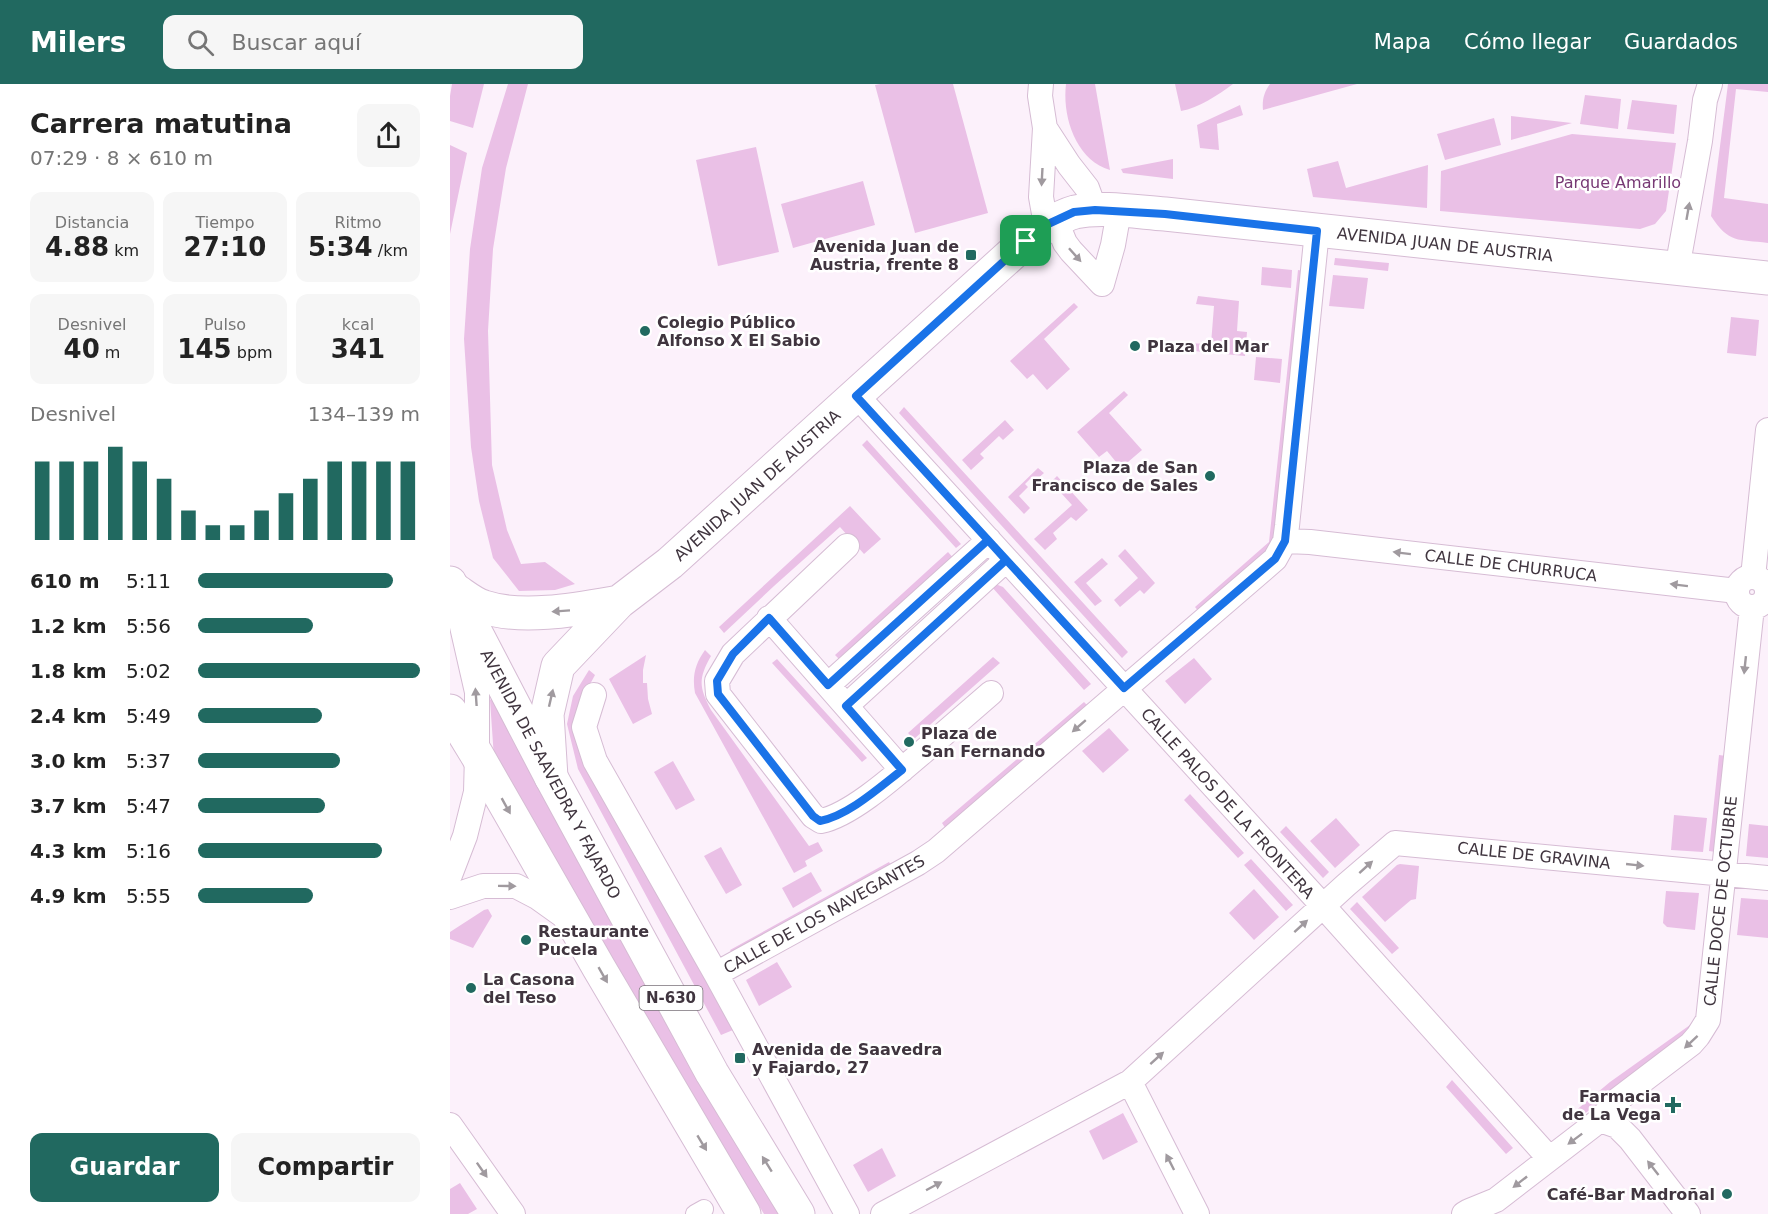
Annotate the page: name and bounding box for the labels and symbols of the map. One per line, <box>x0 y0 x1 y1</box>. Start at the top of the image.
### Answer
one-way arrow <box>1038 167 1047 186</box>
park label: Parque Amarillo <box>1555 173 1681 192</box>
one-way arrow <box>1683 202 1692 221</box>
pin <box>1000 215 1051 266</box>
street label: AVENIDA JUAN DE AUSTRIA <box>1336 224 1554 265</box>
place label: Avenida Juan de Austria, frente 8 <box>810 237 959 274</box>
one-way arrow <box>1068 247 1081 262</box>
marker: Avenida Juan de Austria, frente 8 <box>964 248 978 262</box>
place label: Colegio Público Alfonso X El Sabio <box>657 313 820 350</box>
marker: Colegio Público Alfonso X El Sabio <box>638 324 652 338</box>
place label: Plaza del Mar <box>1147 337 1269 356</box>
marker: Plaza del Mar <box>1128 339 1142 353</box>
street label: AVENIDA JUAN DE AUSTRIA <box>670 406 844 565</box>
place label: Plaza de San Francisco de Sales <box>1031 458 1198 495</box>
marker: Plaza de San Francisco de Sales <box>1203 469 1217 483</box>
street label: CALLE DE CHURRUCA <box>1424 545 1598 586</box>
one-way arrow <box>1393 548 1412 558</box>
one-way arrow <box>1670 580 1689 590</box>
one-way arrow <box>552 606 571 616</box>
street label: AVENIDA DE SAAVEDRA Y FAJARDO <box>476 646 625 902</box>
one-way arrow <box>1740 656 1750 675</box>
one-way arrow <box>472 687 481 706</box>
one-way arrow <box>547 688 556 707</box>
street label: CALLE PALOS DE LA FRONTERA <box>1137 704 1318 903</box>
one-way arrow <box>1072 719 1087 732</box>
place label: Plaza de San Fernando <box>921 724 1045 761</box>
marker: Plaza de San Fernando <box>902 735 916 749</box>
street label: CALLE DOCE DE OCTUBRE <box>1700 795 1741 1007</box>
one-way arrow <box>501 798 511 815</box>
street label: CALLE DE GRAVINA <box>1456 838 1612 873</box>
street label: CALLE DE LOS NAVEGANTES <box>720 851 928 978</box>
one-way arrow <box>1359 860 1374 874</box>
one-way arrow <box>1626 860 1645 870</box>
one-way arrow <box>497 882 516 891</box>
one-way arrow <box>1293 919 1308 933</box>
place label: Restaurante Pucela <box>538 922 649 959</box>
marker: Restaurante Pucela <box>519 933 533 947</box>
one-way arrow <box>598 967 608 984</box>
place label: La Casona del Teso <box>483 970 575 1007</box>
marker: La Casona del Teso <box>464 981 478 995</box>
road number: N-630 <box>640 986 702 1010</box>
one-way arrow <box>1684 1035 1699 1049</box>
place label: Avenida de Saavedra y Fajardo, 27 <box>752 1040 942 1077</box>
marker: Avenida de Saavedra y Fajardo, 27 <box>733 1051 747 1065</box>
one-way arrow <box>1149 1052 1164 1065</box>
place label: Farmacia de La Vega <box>1562 1087 1661 1124</box>
marker: Farmacia de La Vega <box>1666 1098 1680 1112</box>
one-way arrow <box>1567 1133 1582 1145</box>
one-way arrow <box>696 1135 707 1151</box>
one-way arrow <box>1165 1153 1175 1170</box>
one-way arrow <box>762 1156 773 1172</box>
one-way arrow <box>1647 1160 1659 1175</box>
one-way arrow <box>475 1162 487 1177</box>
one-way arrow <box>1512 1175 1528 1188</box>
one-way arrow <box>926 1181 943 1191</box>
place label: Café-Bar Madroñal <box>1547 1185 1715 1204</box>
marker: Café-Bar Madroñal <box>1720 1187 1734 1201</box>

